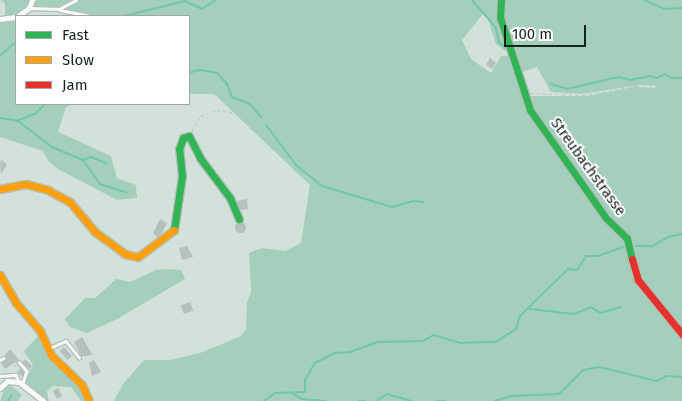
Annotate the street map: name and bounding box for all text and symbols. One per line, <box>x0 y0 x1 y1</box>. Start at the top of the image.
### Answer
legend <box>15 15 190 105</box>
scale bar <box>507 15 590 47</box>
text: 100 m <box>512 25 552 43</box>
text: Fast <box>62 26 89 44</box>
text: Slow <box>62 51 94 69</box>
text: Jam <box>62 76 88 94</box>
street label: Streubachstrasse <box>546 115 630 219</box>

